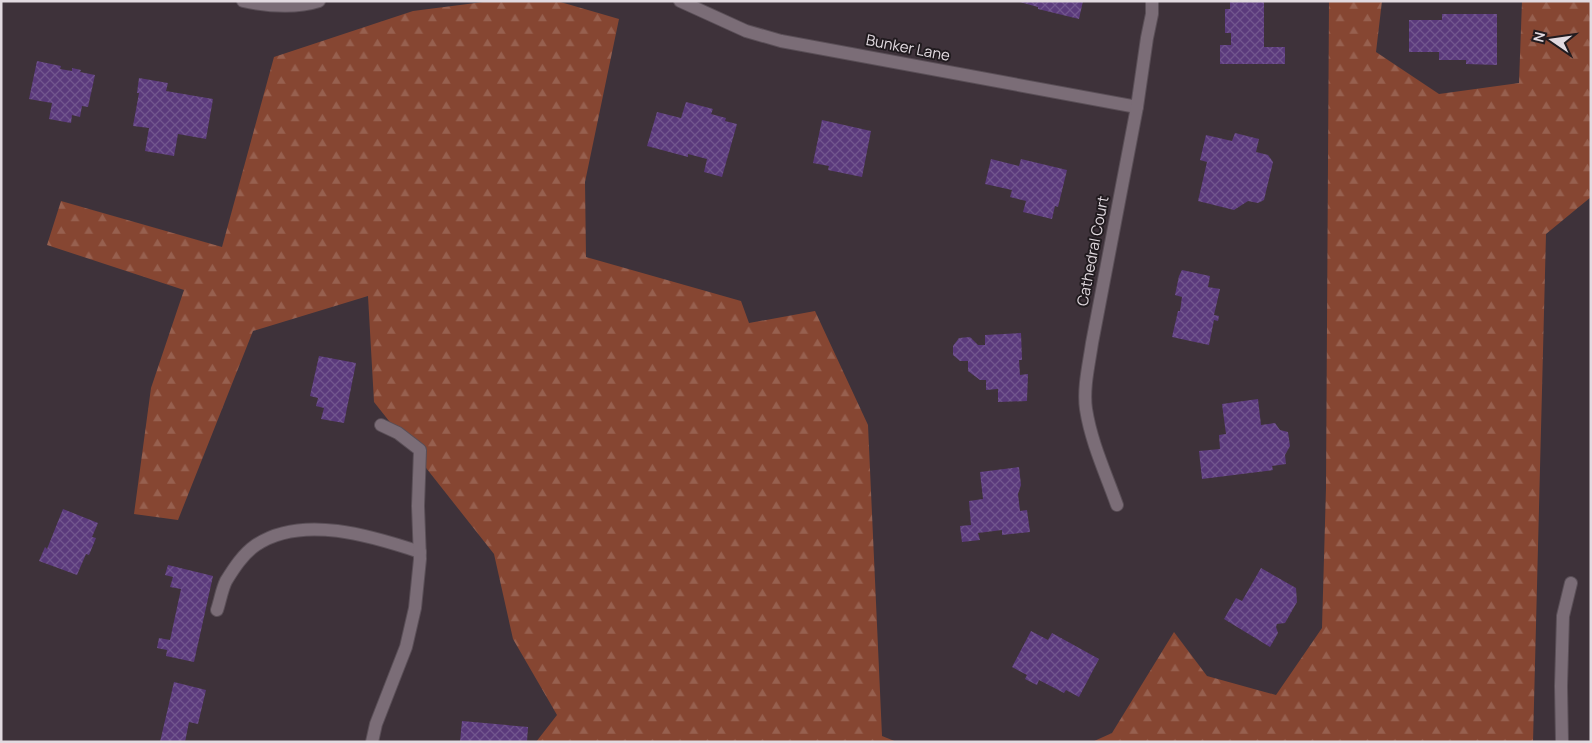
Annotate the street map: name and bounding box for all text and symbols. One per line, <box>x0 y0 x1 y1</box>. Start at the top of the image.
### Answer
north arrow <box>1527 15 1577 65</box>
street label: Bunker Lane <box>864 29 952 66</box>
text: N <box>1528 30 1549 44</box>
street label: Cathedral Court <box>1072 194 1113 308</box>

